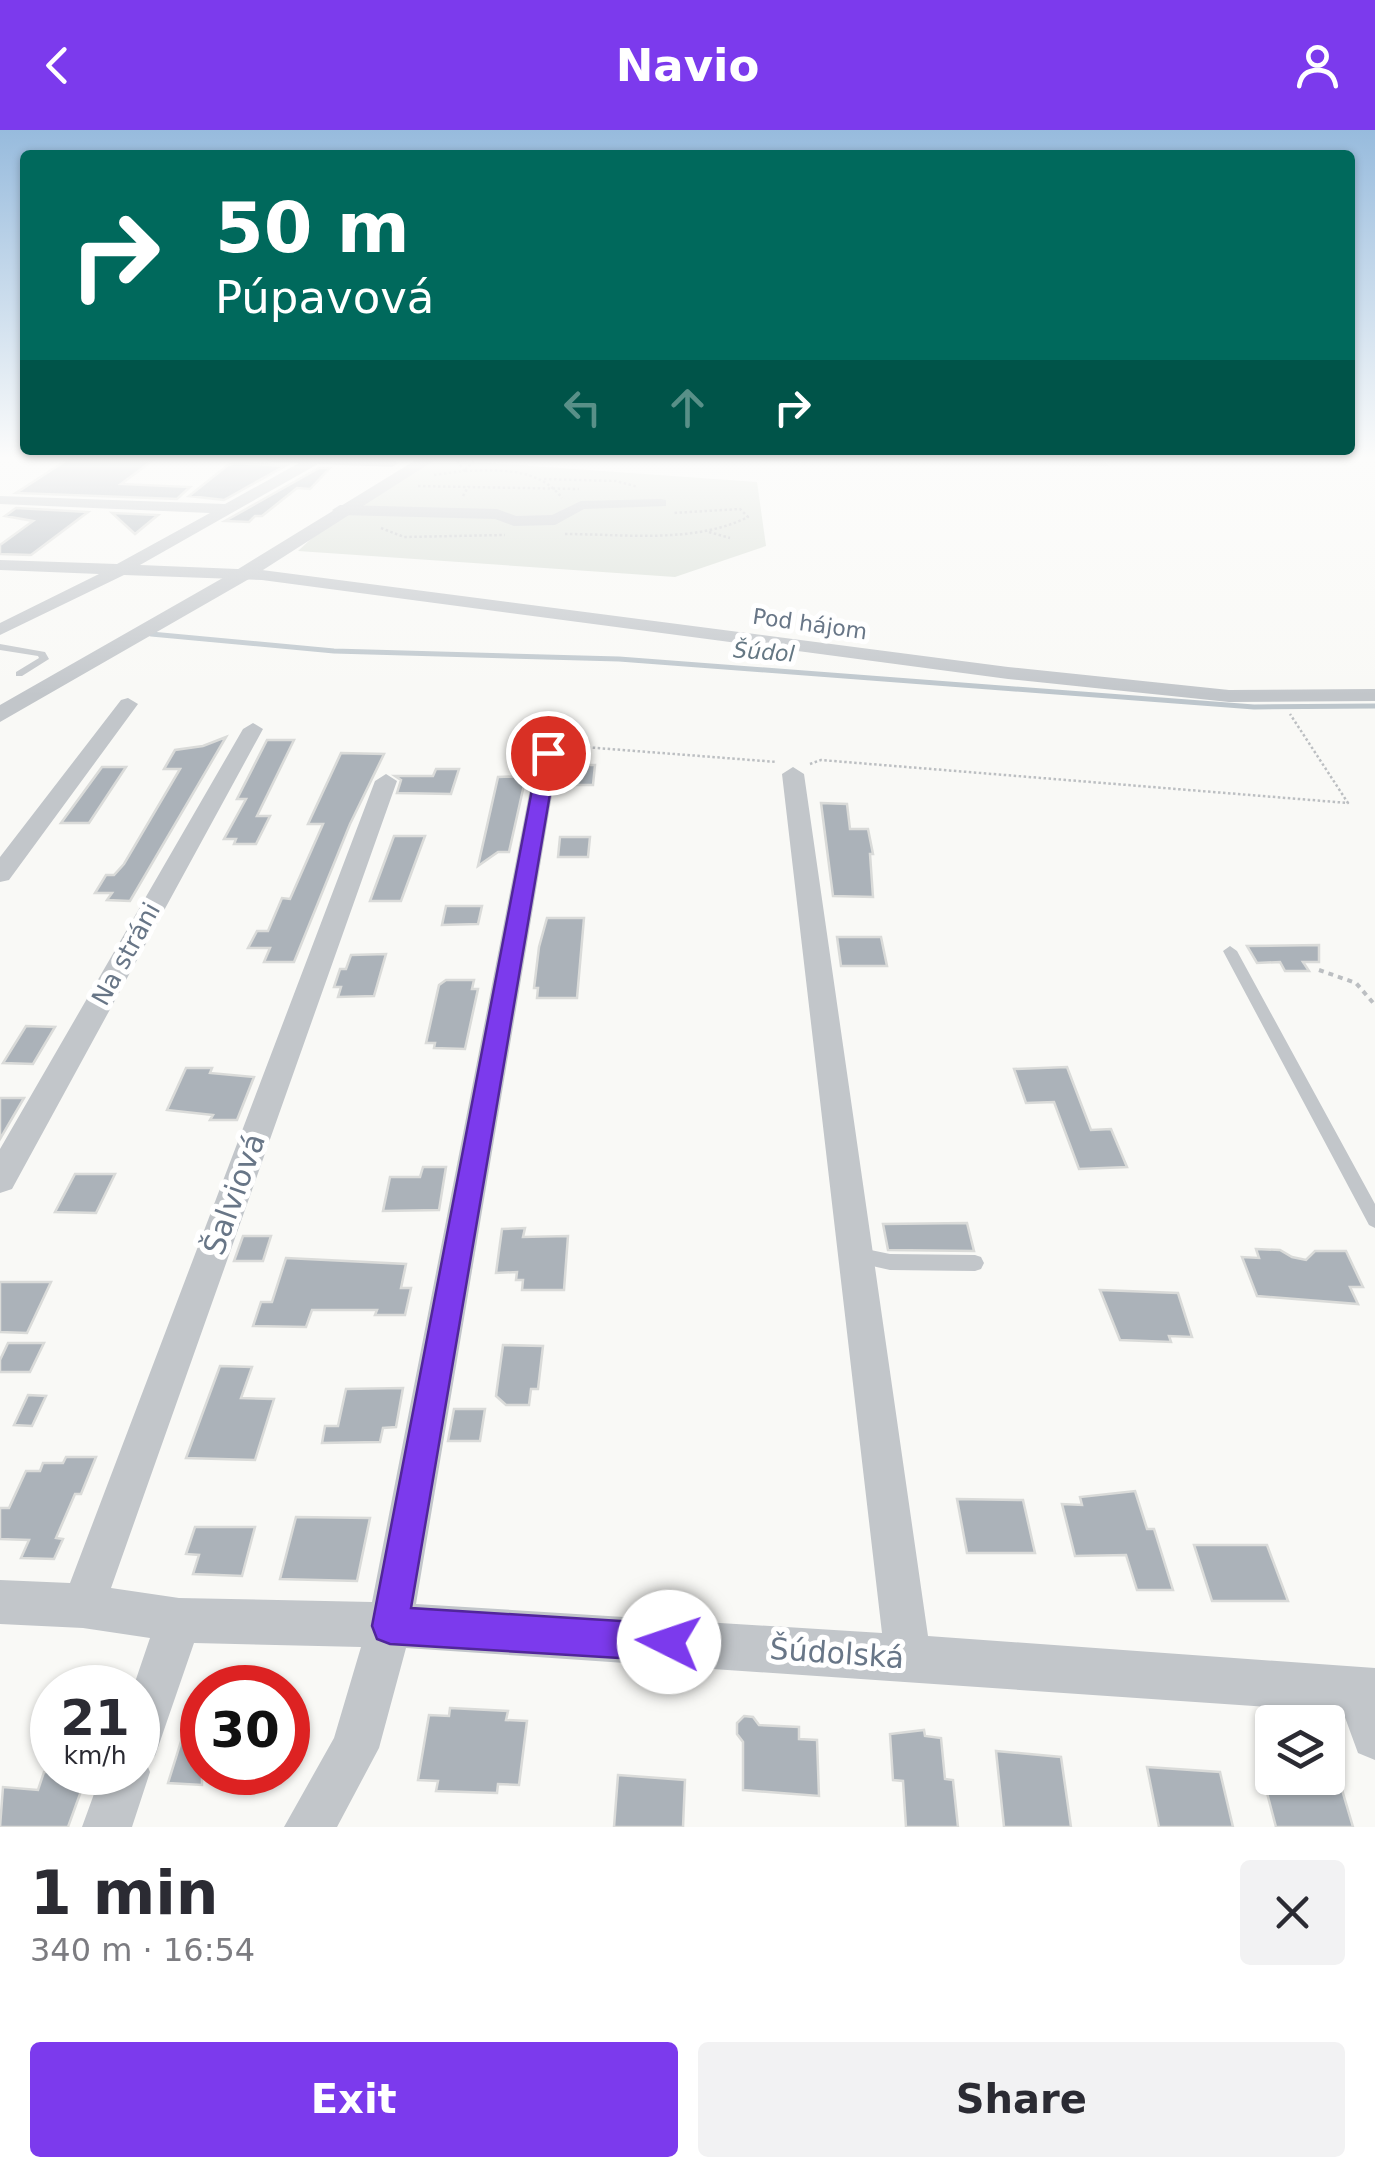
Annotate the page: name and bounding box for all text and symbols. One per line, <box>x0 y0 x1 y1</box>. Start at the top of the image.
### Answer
icon: back <box>30 38 85 93</box>
icon: person <box>1290 38 1345 93</box>
text: Navio <box>616 39 759 92</box>
text: 50 m <box>215 187 410 269</box>
icon: right <box>50 190 180 320</box>
text: Púpavová <box>215 271 434 324</box>
icon: left <box>555 380 610 435</box>
icon: ahead <box>660 380 715 435</box>
icon: right <box>765 380 820 435</box>
street label: Pod hájom <box>751 604 869 644</box>
water label: Šúdol <box>732 637 796 667</box>
pin <box>506 711 591 796</box>
icon: arrive <box>521 726 576 781</box>
street label: Na stráni <box>86 897 166 1011</box>
street label: Šalviová <box>195 1128 272 1259</box>
position arrow <box>617 1590 721 1694</box>
street label: Šúdolská <box>769 1630 905 1675</box>
speed limit sign: 30 <box>180 1665 310 1795</box>
text: 21 <box>60 1689 130 1747</box>
map controls <box>1255 1705 1345 1795</box>
button: layers <box>1255 1705 1345 1795</box>
text: km/h <box>63 1741 127 1770</box>
text: 1 min <box>30 1858 218 1928</box>
button: close <box>1240 1860 1345 1965</box>
text: 340 m · 16:54 <box>30 1931 255 1969</box>
button: Exit <box>30 2042 678 2157</box>
button: Share <box>698 2042 1345 2157</box>

